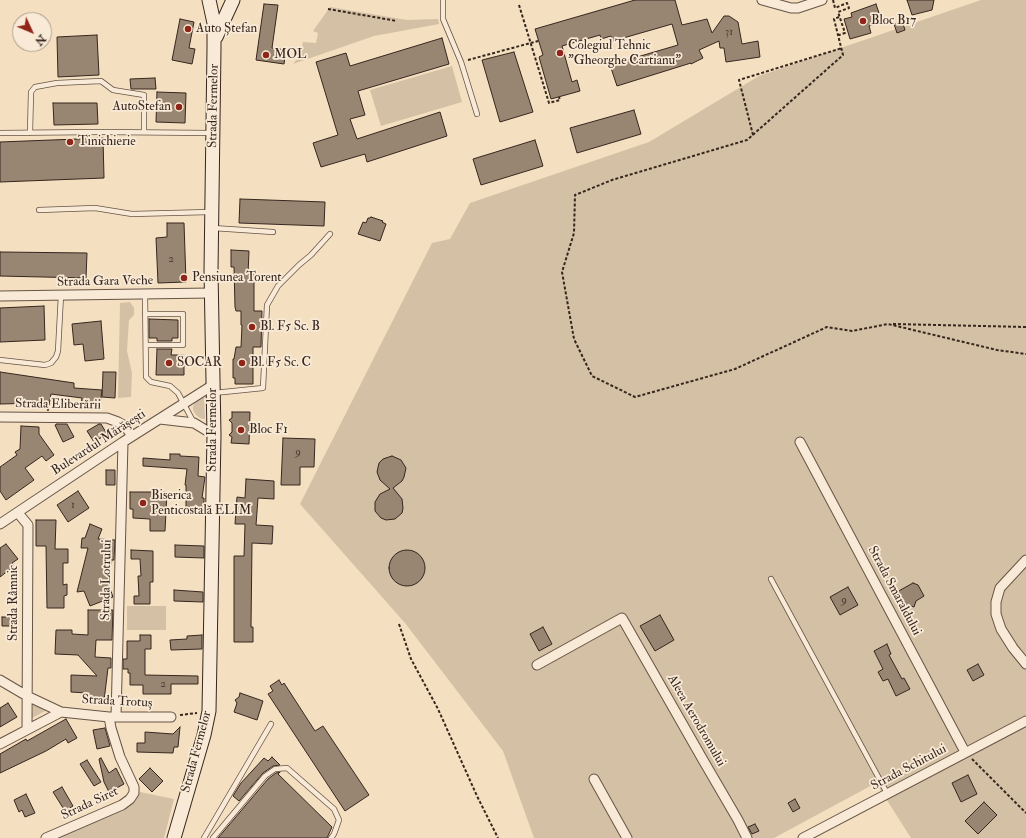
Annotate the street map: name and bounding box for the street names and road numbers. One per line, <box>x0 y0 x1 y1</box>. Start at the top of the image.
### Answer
street label: Strada Fermelor <box>205 64 223 148</box>
street label: Strada Gara Veche <box>57 273 153 291</box>
street label: Strada Fermelor <box>205 388 221 472</box>
street label: Strada Eliberării <box>15 396 101 414</box>
street label: Bulevardul Mărășești <box>49 407 149 479</box>
street label: Strada Lotrului <box>98 539 116 621</box>
street label: Strada Smaraldului <box>864 544 924 638</box>
street label: Strada Râmnic <box>6 565 22 641</box>
street label: Aleea Aerodromului <box>664 673 728 769</box>
street label: Strada Trotuș <box>81 692 153 712</box>
street label: Strada Fermelor <box>179 709 215 795</box>
street label: Strada Schitului <box>869 742 949 794</box>
street label: Strada Siret <box>59 784 121 824</box>

